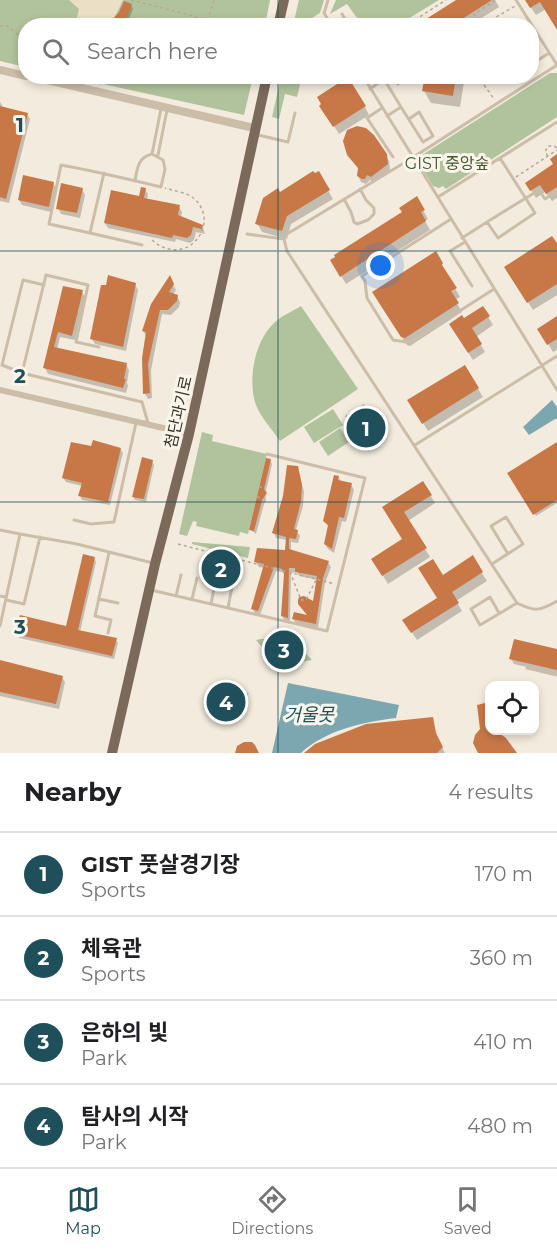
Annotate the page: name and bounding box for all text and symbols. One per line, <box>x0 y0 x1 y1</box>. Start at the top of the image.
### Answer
search box <box>18 18 539 84</box>
icon: search <box>39 35 72 68</box>
text: Search here <box>87 38 218 65</box>
text: 1 <box>16 113 24 137</box>
park label: GIST 중앙숲 <box>405 154 489 173</box>
your location <box>366 251 395 280</box>
text: 2 <box>14 364 26 388</box>
street label: 첨단과기로 <box>161 374 196 450</box>
pin: 1 <box>346 406 386 450</box>
pin: 2 <box>202 546 240 592</box>
text: 3 <box>13 615 26 639</box>
pin: 3 <box>264 628 304 672</box>
pin: 4 <box>206 680 246 724</box>
map controls <box>485 681 539 735</box>
button: locate <box>485 681 539 735</box>
water label: 거울못 <box>284 704 335 726</box>
text: Nearby <box>24 776 121 808</box>
text: 4 results <box>448 780 533 804</box>
text: GIST 풋살경기장 <box>81 851 240 878</box>
text: 1 <box>40 862 47 886</box>
text: 170 m <box>475 862 533 886</box>
text: Sports <box>81 878 146 902</box>
text: 체육관 <box>81 935 142 962</box>
text: 2 <box>38 946 49 970</box>
text: 360 m <box>470 946 533 970</box>
text: Sports <box>81 962 146 986</box>
text: 은하의 빛 <box>81 1019 168 1046</box>
text: 3 <box>38 1030 49 1054</box>
text: 410 m <box>473 1030 533 1054</box>
text: Park <box>81 1046 127 1070</box>
text: 탐사의 시작 <box>81 1103 188 1130</box>
text: 4 <box>37 1114 50 1138</box>
text: 480 m <box>467 1114 533 1138</box>
text: Park <box>81 1130 127 1154</box>
tab: Map <box>65 1183 101 1238</box>
tab: Directions <box>231 1183 313 1238</box>
tab: Saved <box>444 1183 492 1238</box>

